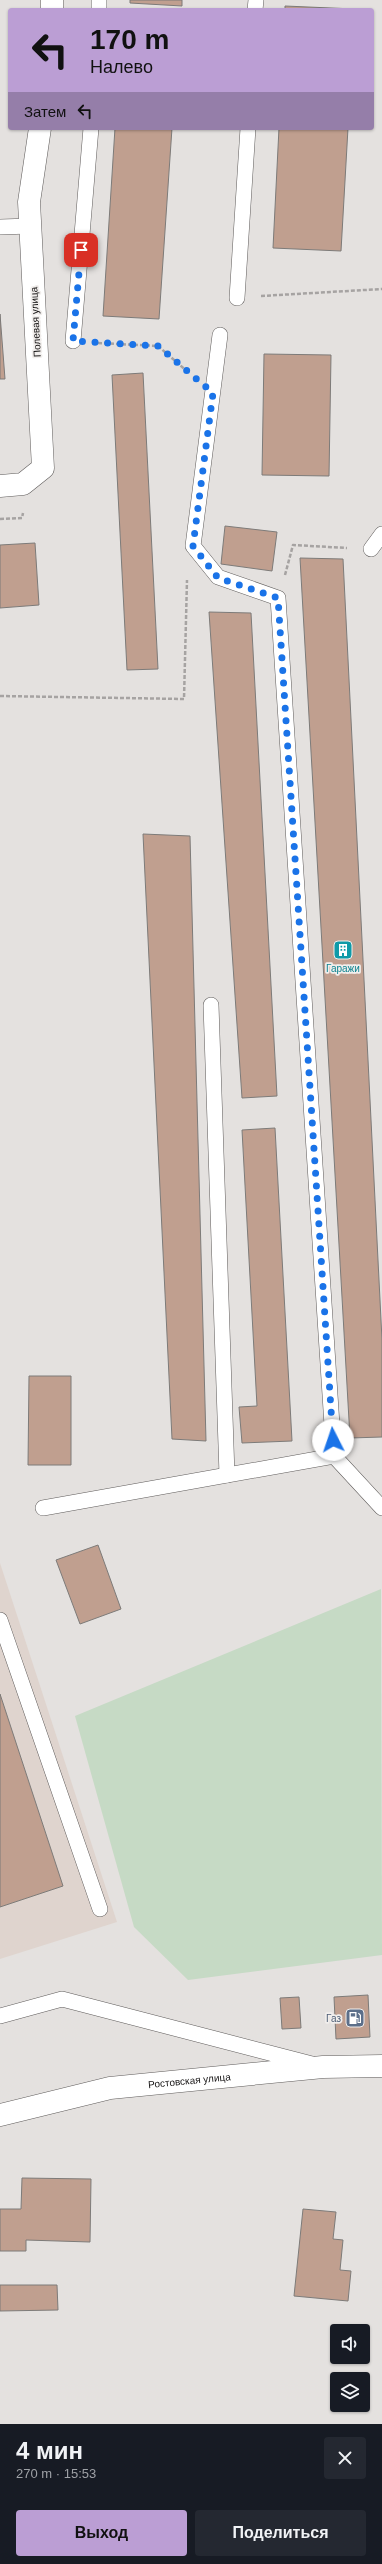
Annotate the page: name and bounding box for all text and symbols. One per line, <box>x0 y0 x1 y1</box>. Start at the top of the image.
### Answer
icon: left <box>24 24 76 76</box>
text: 170 m <box>90 24 169 55</box>
text: Налево <box>90 57 153 77</box>
icon: left <box>74 100 96 122</box>
text: Затем <box>24 103 66 120</box>
pin <box>64 233 98 267</box>
icon: arrive <box>70 239 92 261</box>
street label: Полевая улица <box>28 286 43 357</box>
building icon: Гаражи <box>332 939 354 961</box>
place label: Гаражи <box>326 963 360 974</box>
position arrow <box>312 1419 354 1461</box>
fuel station icon: Газ <box>344 2007 366 2029</box>
place label: Газ <box>326 2013 341 2024</box>
street label: Ростовская улица <box>148 2071 232 2090</box>
map controls <box>330 2324 370 2412</box>
button: sound <box>330 2324 370 2364</box>
button: layers <box>330 2372 370 2412</box>
text: 4 мин <box>16 2437 83 2464</box>
button: close <box>324 2437 366 2479</box>
text: 270 m · 15:53 <box>16 2466 96 2481</box>
button: Выход <box>16 2510 187 2556</box>
button: Поделиться <box>195 2510 366 2556</box>

